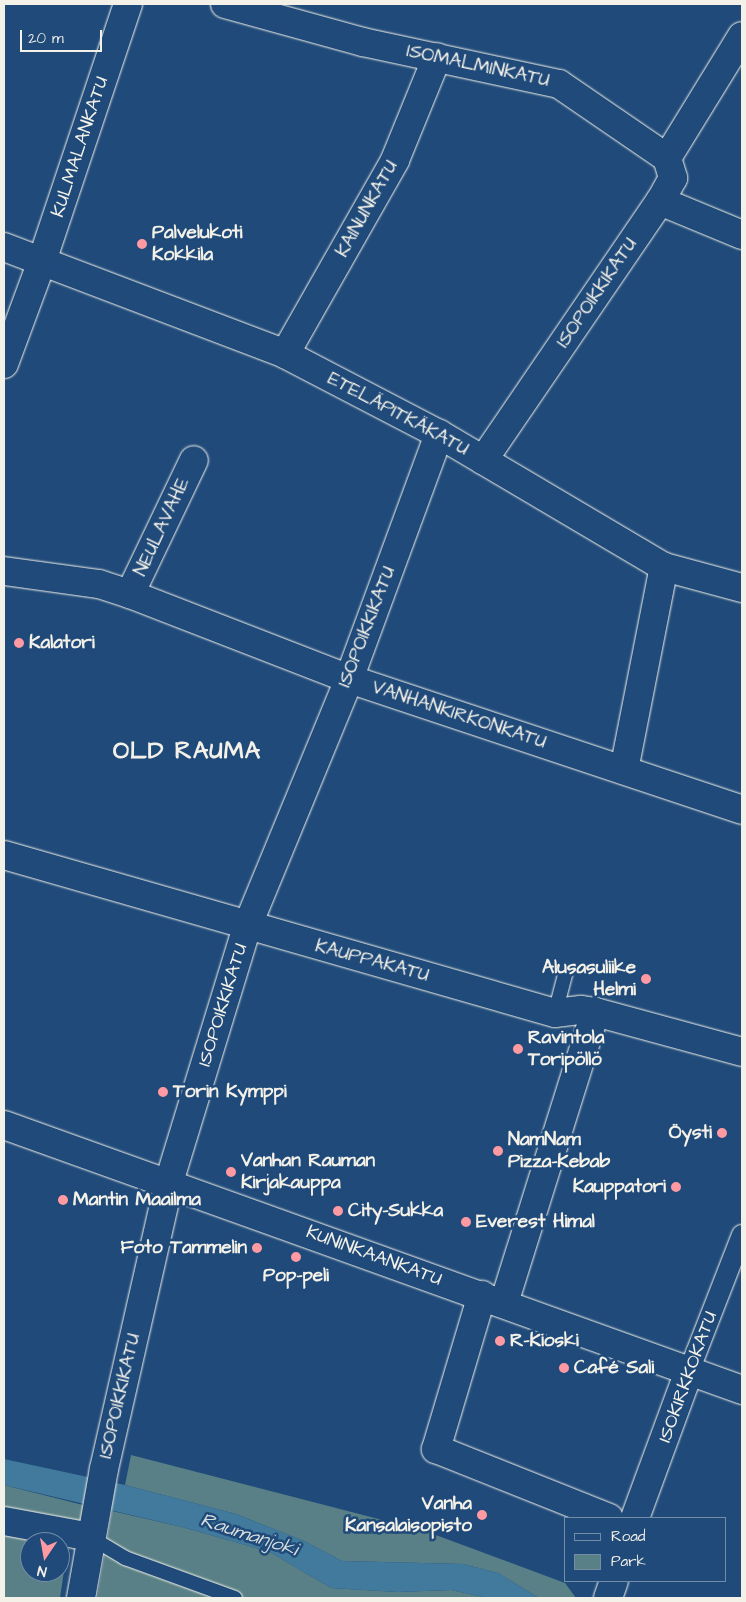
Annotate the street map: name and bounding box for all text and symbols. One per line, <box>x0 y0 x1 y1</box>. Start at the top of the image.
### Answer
scale bar <box>22 20 105 52</box>
text: 20 m <box>28 28 64 49</box>
street label: ISOMALMINKATU <box>404 40 552 92</box>
street label: KULMALANKATU <box>47 74 113 220</box>
street label: KAINUNKATU <box>331 157 403 261</box>
place label: Palvelukoti Kokkila <box>152 222 242 266</box>
street label: ISOPOIKKIKATU <box>552 234 642 352</box>
marker: Palvelukoti Kokkila <box>136 238 148 250</box>
street label: ETELÄPITKÄKATU <box>324 367 472 461</box>
street label: NEULAVAHE <box>129 474 195 580</box>
street label: ISOPOIKKIKATU <box>333 563 401 691</box>
place label: Kalatori <box>29 632 95 654</box>
marker: Kalatori <box>13 637 25 649</box>
street label: VANHANKIRKONKATU <box>369 676 549 754</box>
district label: OLD RAUMA <box>112 738 262 766</box>
street label: KAUPPAKATU <box>313 935 431 987</box>
street label: ISOPOIKKIKATU <box>193 941 253 1069</box>
place label: Alusasuliike Helmi <box>542 957 636 1001</box>
marker: Alusasuliike Helmi <box>640 973 652 985</box>
place label: Ravintola Toripöllö <box>528 1027 604 1071</box>
marker: Ravintola Toripöllö <box>512 1043 524 1055</box>
place label: Torin Kymppi <box>173 1081 287 1103</box>
marker: Torin Kymppi <box>157 1086 169 1098</box>
place label: Öysti <box>669 1122 712 1144</box>
marker: Öysti <box>716 1127 728 1139</box>
place label: NamNam Pizza-Kebab <box>508 1129 610 1173</box>
marker: NamNam Pizza-Kebab <box>492 1145 504 1157</box>
place label: Vanhan Rauman Kirjakauppa <box>241 1150 375 1194</box>
marker: Vanhan Rauman Kirjakauppa <box>225 1166 237 1178</box>
place label: Kauppatori <box>573 1176 666 1198</box>
marker: Kauppatori <box>670 1181 682 1193</box>
place label: Mantin Maailma <box>73 1189 201 1211</box>
marker: Mantin Maailma <box>57 1194 69 1206</box>
place label: City-Sukka <box>348 1200 443 1222</box>
marker: City-Sukka <box>332 1205 344 1217</box>
place label: Everest Himal <box>476 1211 595 1233</box>
marker: Everest Himal <box>460 1216 472 1228</box>
street label: KUNINKAANKATU <box>303 1221 445 1291</box>
place label: Foto Tammelin <box>120 1237 247 1259</box>
marker: Foto Tammelin <box>251 1242 263 1254</box>
marker: Pop-peli <box>290 1251 302 1263</box>
place label: Pop-peli <box>263 1265 329 1287</box>
street label: ISOKIRKKOKATU <box>654 1308 722 1446</box>
place label: R-Kioski <box>510 1330 579 1352</box>
street label: ISOPOIKKIKATU <box>95 1331 145 1461</box>
marker: R-Kioski <box>494 1335 506 1347</box>
place label: Café Sali <box>574 1357 654 1379</box>
marker: Café Sali <box>558 1362 570 1374</box>
place label: Vanha Kansalaisopisto <box>345 1493 472 1537</box>
water label: Raumanjoki <box>198 1508 300 1562</box>
marker: Vanha Kansalaisopisto <box>476 1509 488 1521</box>
legend <box>564 1517 726 1582</box>
text: Road <box>611 1526 645 1547</box>
north arrow <box>20 1532 70 1582</box>
text: Park <box>611 1551 646 1572</box>
text: N <box>36 1560 48 1581</box>

